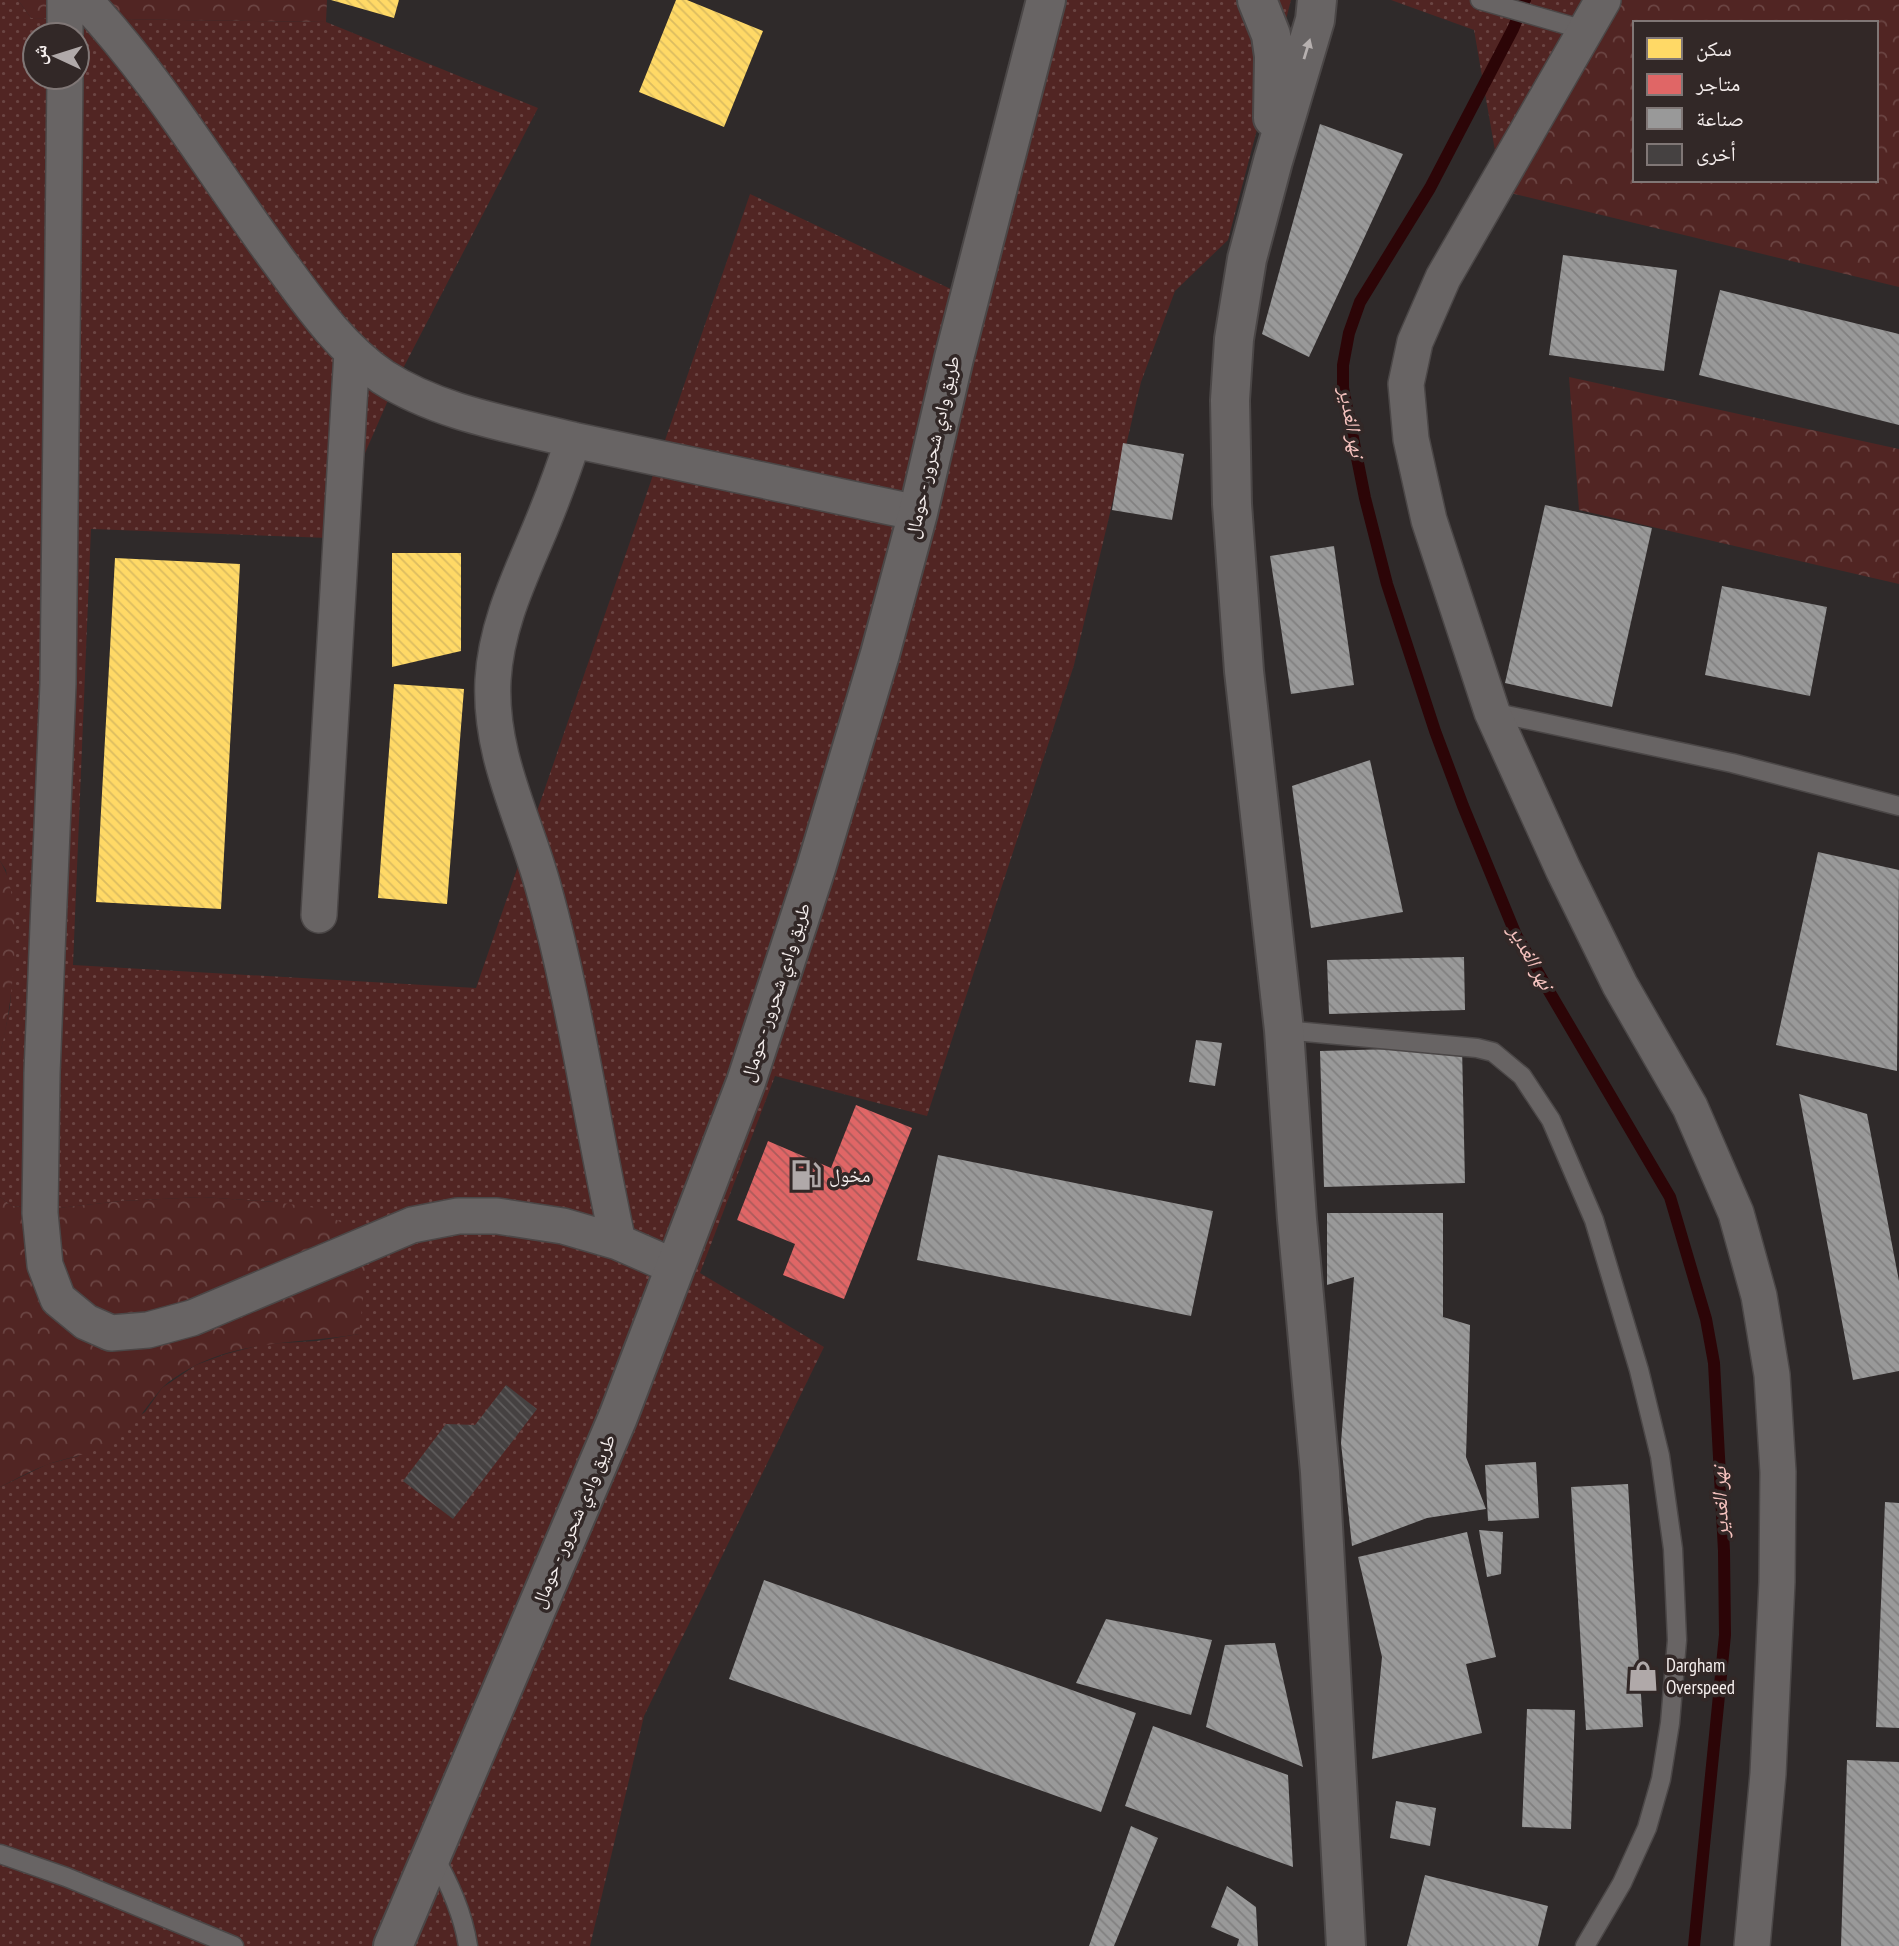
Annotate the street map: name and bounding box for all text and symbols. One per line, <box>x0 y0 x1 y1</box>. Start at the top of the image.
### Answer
north arrow <box>21 21 91 91</box>
legend <box>1633 21 1878 182</box>
text: سكن <box>1696 35 1732 62</box>
one-way arrow <box>1302 38 1312 59</box>
text: ش <box>26 44 52 66</box>
text: متاجر <box>1695 70 1740 97</box>
text: صناعة <box>1696 105 1744 132</box>
text: أخرى <box>1696 140 1736 167</box>
street label: طريق وادي شحرور - حومال <box>899 353 968 542</box>
water label: نهر الغدير <box>1333 383 1373 463</box>
street label: طريق وادي شحرور - حومال <box>735 899 819 1086</box>
water label: نهر الغدير <box>1502 918 1562 997</box>
fuel station icon: مخول <box>789 1158 823 1192</box>
place label: مخول <box>829 1163 871 1187</box>
street label: طريق وادي شحرور - حومال <box>525 1430 624 1613</box>
water label: نهر الغدير <box>1705 1463 1734 1540</box>
place label: Dargham Overspeed <box>1666 1653 1735 1699</box>
shop icon: Dargham Overspeed <box>1626 1659 1660 1693</box>

